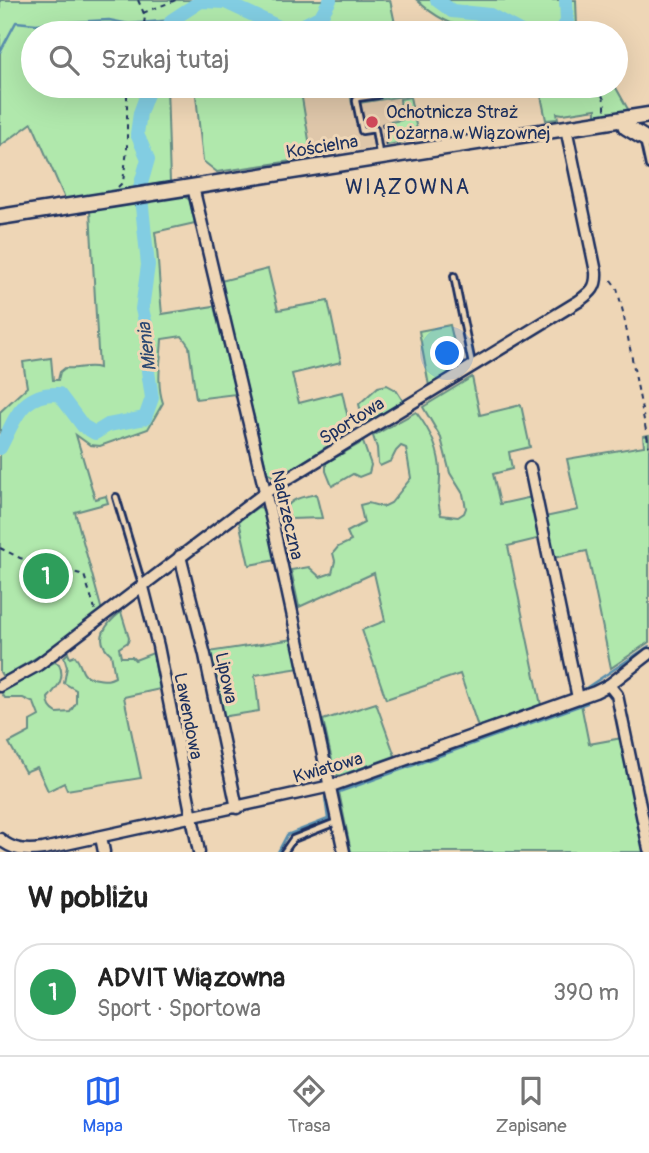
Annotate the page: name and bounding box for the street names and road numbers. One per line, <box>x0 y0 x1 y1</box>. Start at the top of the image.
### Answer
street label: Kościelna <box>284 130 360 164</box>
street label: Sportowa <box>315 392 389 450</box>
street label: Nadrzeczna <box>266 468 308 562</box>
street label: Lipowa <box>209 650 243 706</box>
street label: Lawendowa <box>168 671 208 761</box>
street label: Kwiatowa <box>291 747 365 789</box>

